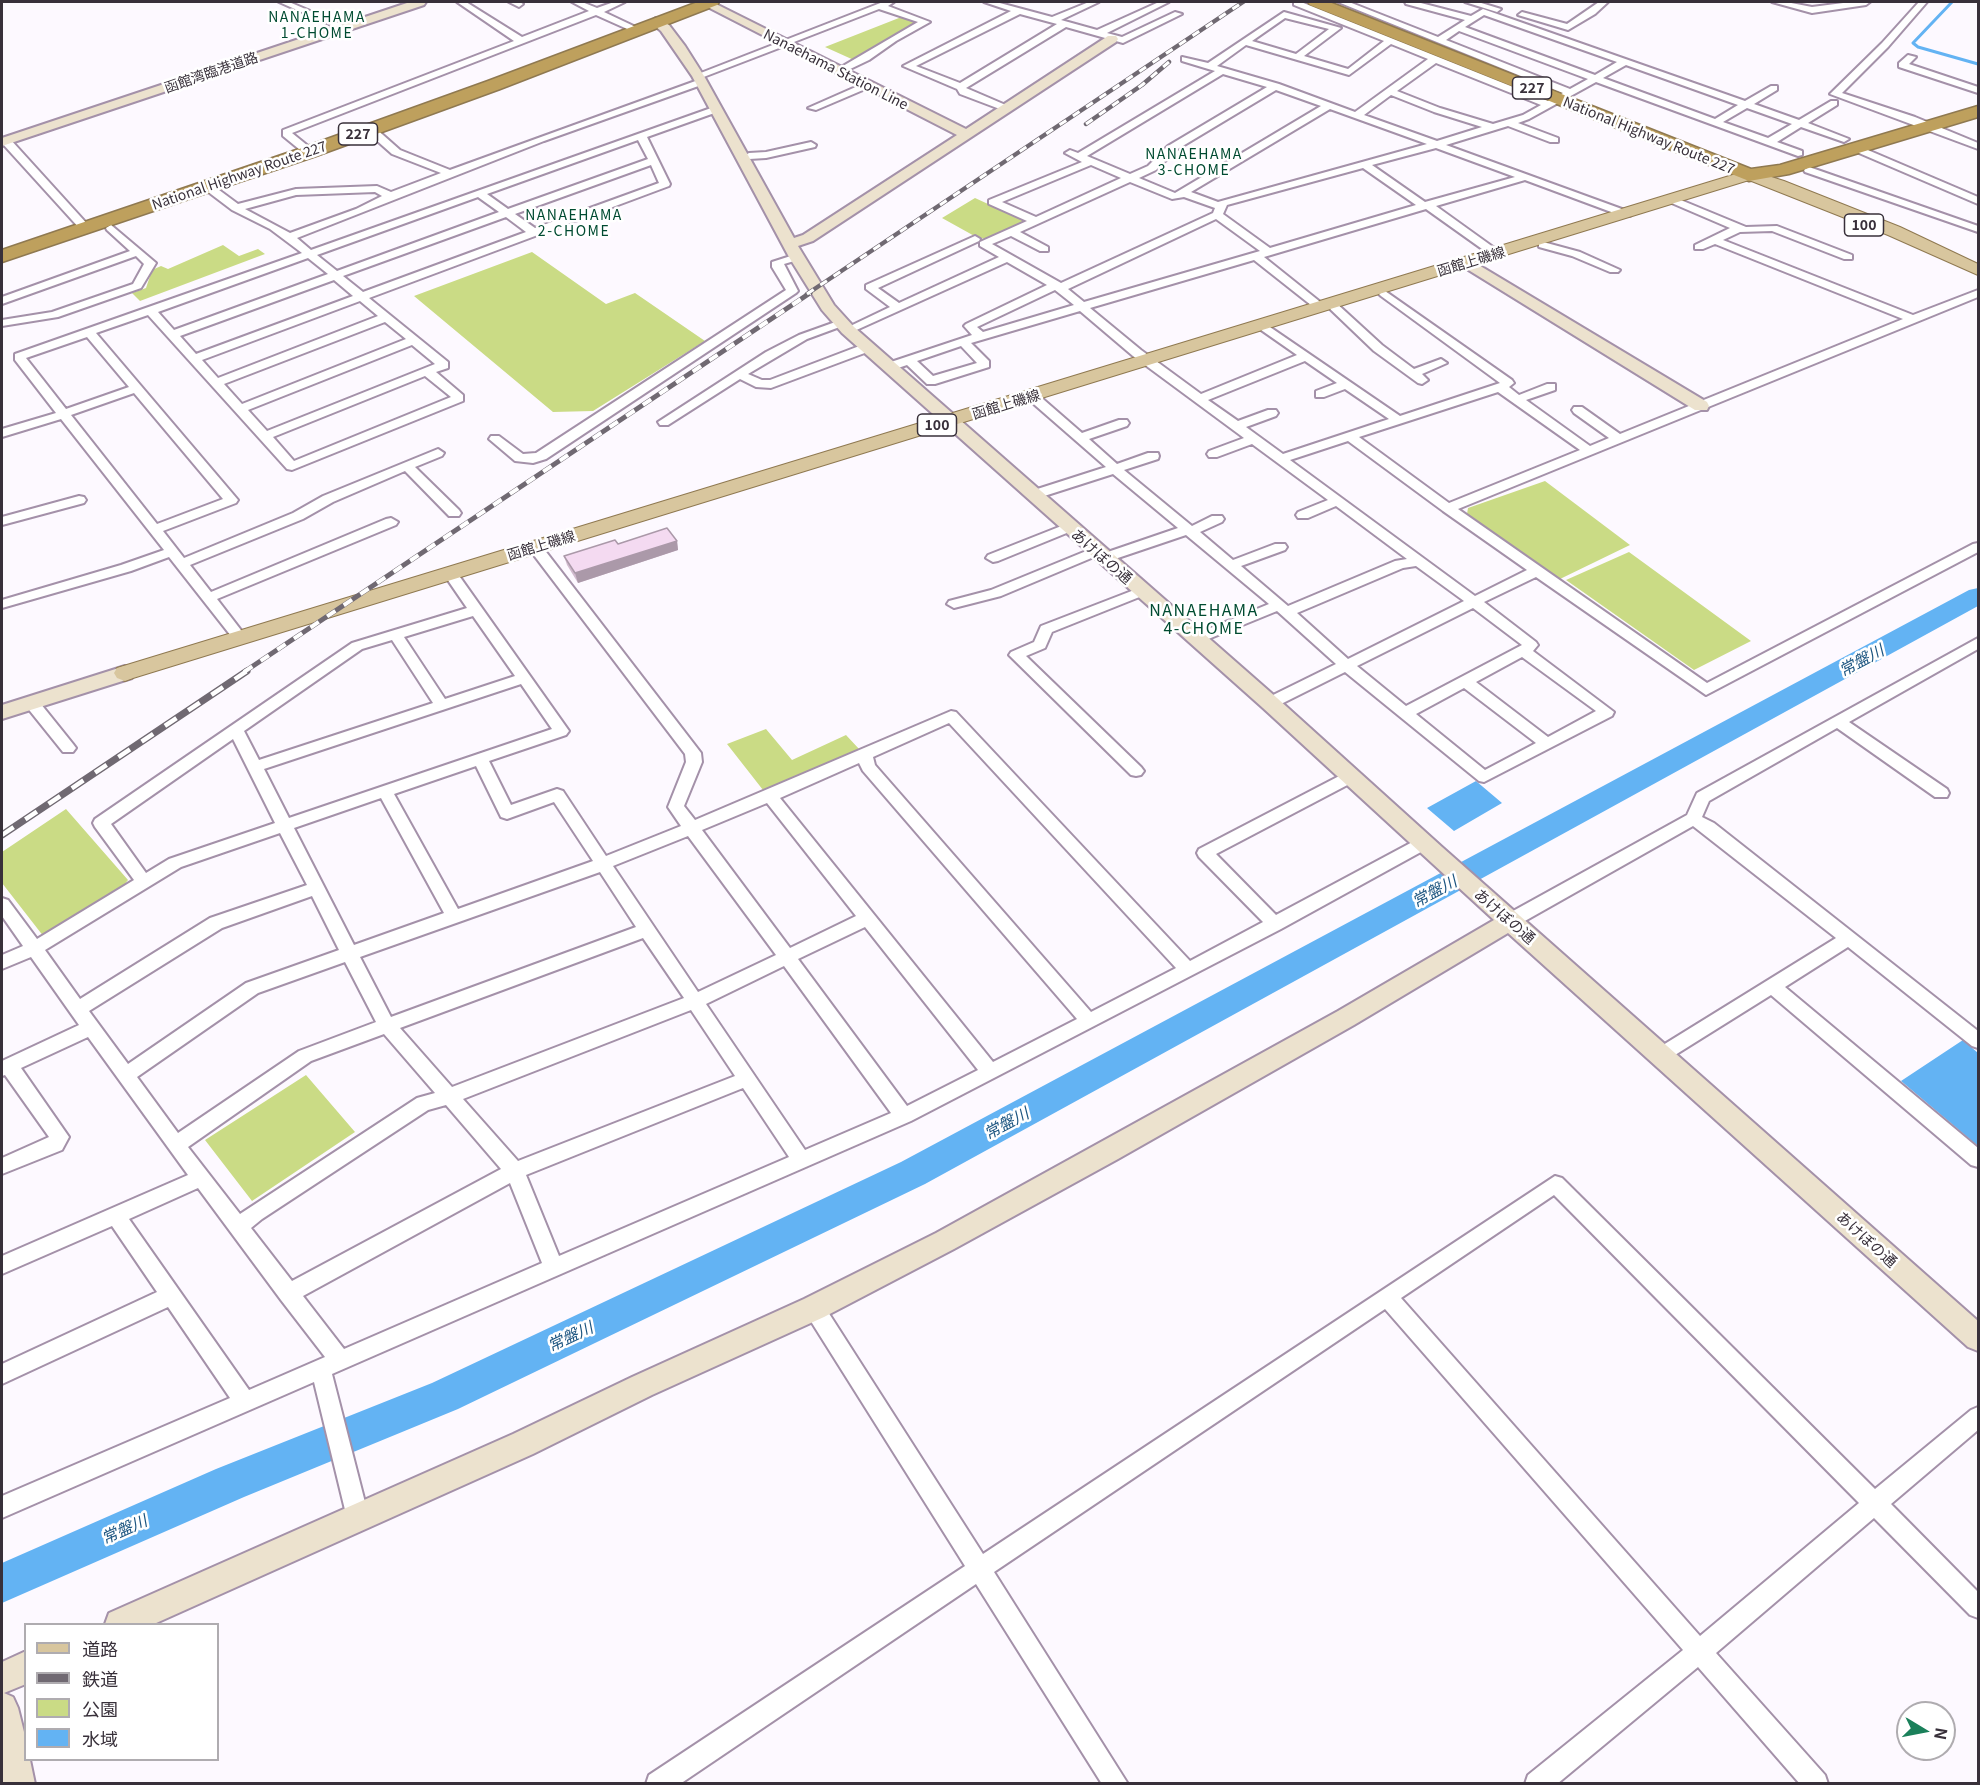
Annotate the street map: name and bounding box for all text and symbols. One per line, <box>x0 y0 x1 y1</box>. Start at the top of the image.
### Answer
district label: NANAEHAMA 1-CHOME <box>268 9 366 42</box>
street label: Nanaehama Station Line <box>761 25 911 113</box>
street label: 函館湾臨港道路 <box>162 48 260 96</box>
road number: 227 <box>1512 77 1552 99</box>
street label: National Highway Route 227 <box>1561 93 1737 177</box>
road number: 227 <box>338 123 378 145</box>
street label: National Highway Route 227 <box>149 137 329 213</box>
district label: NANAEHAMA 3-CHOME <box>1145 146 1243 178</box>
district label: NANAEHAMA 2-CHOME <box>525 207 623 240</box>
road number: 100 <box>1844 214 1884 236</box>
street label: 函館上磯線 <box>1435 243 1507 279</box>
street label: 函館上磯線 <box>970 386 1042 422</box>
road number: 100 <box>918 414 956 436</box>
street label: あけぼの通 <box>1068 525 1136 587</box>
street label: 函館上磯線 <box>505 527 577 563</box>
district label: NANAEHAMA 4-CHOME <box>1149 600 1259 638</box>
water label: 常盤川 <box>1835 640 1887 680</box>
water label: 常盤川 <box>1408 871 1460 911</box>
street label: あけぼの通 <box>1471 885 1539 947</box>
water label: 常盤川 <box>980 1103 1032 1143</box>
street label: あけぼの通 <box>1833 1207 1901 1271</box>
water label: 常盤川 <box>544 1317 596 1355</box>
water label: 常盤川 <box>98 1510 150 1548</box>
legend <box>24 1623 219 1761</box>
text: 道路 <box>82 1635 118 1661</box>
text: 鉄道 <box>82 1665 118 1691</box>
text: 公園 <box>82 1695 118 1721</box>
north arrow <box>1896 1701 1956 1761</box>
text: 水域 <box>82 1725 118 1751</box>
text: N <box>1929 1726 1955 1742</box>

